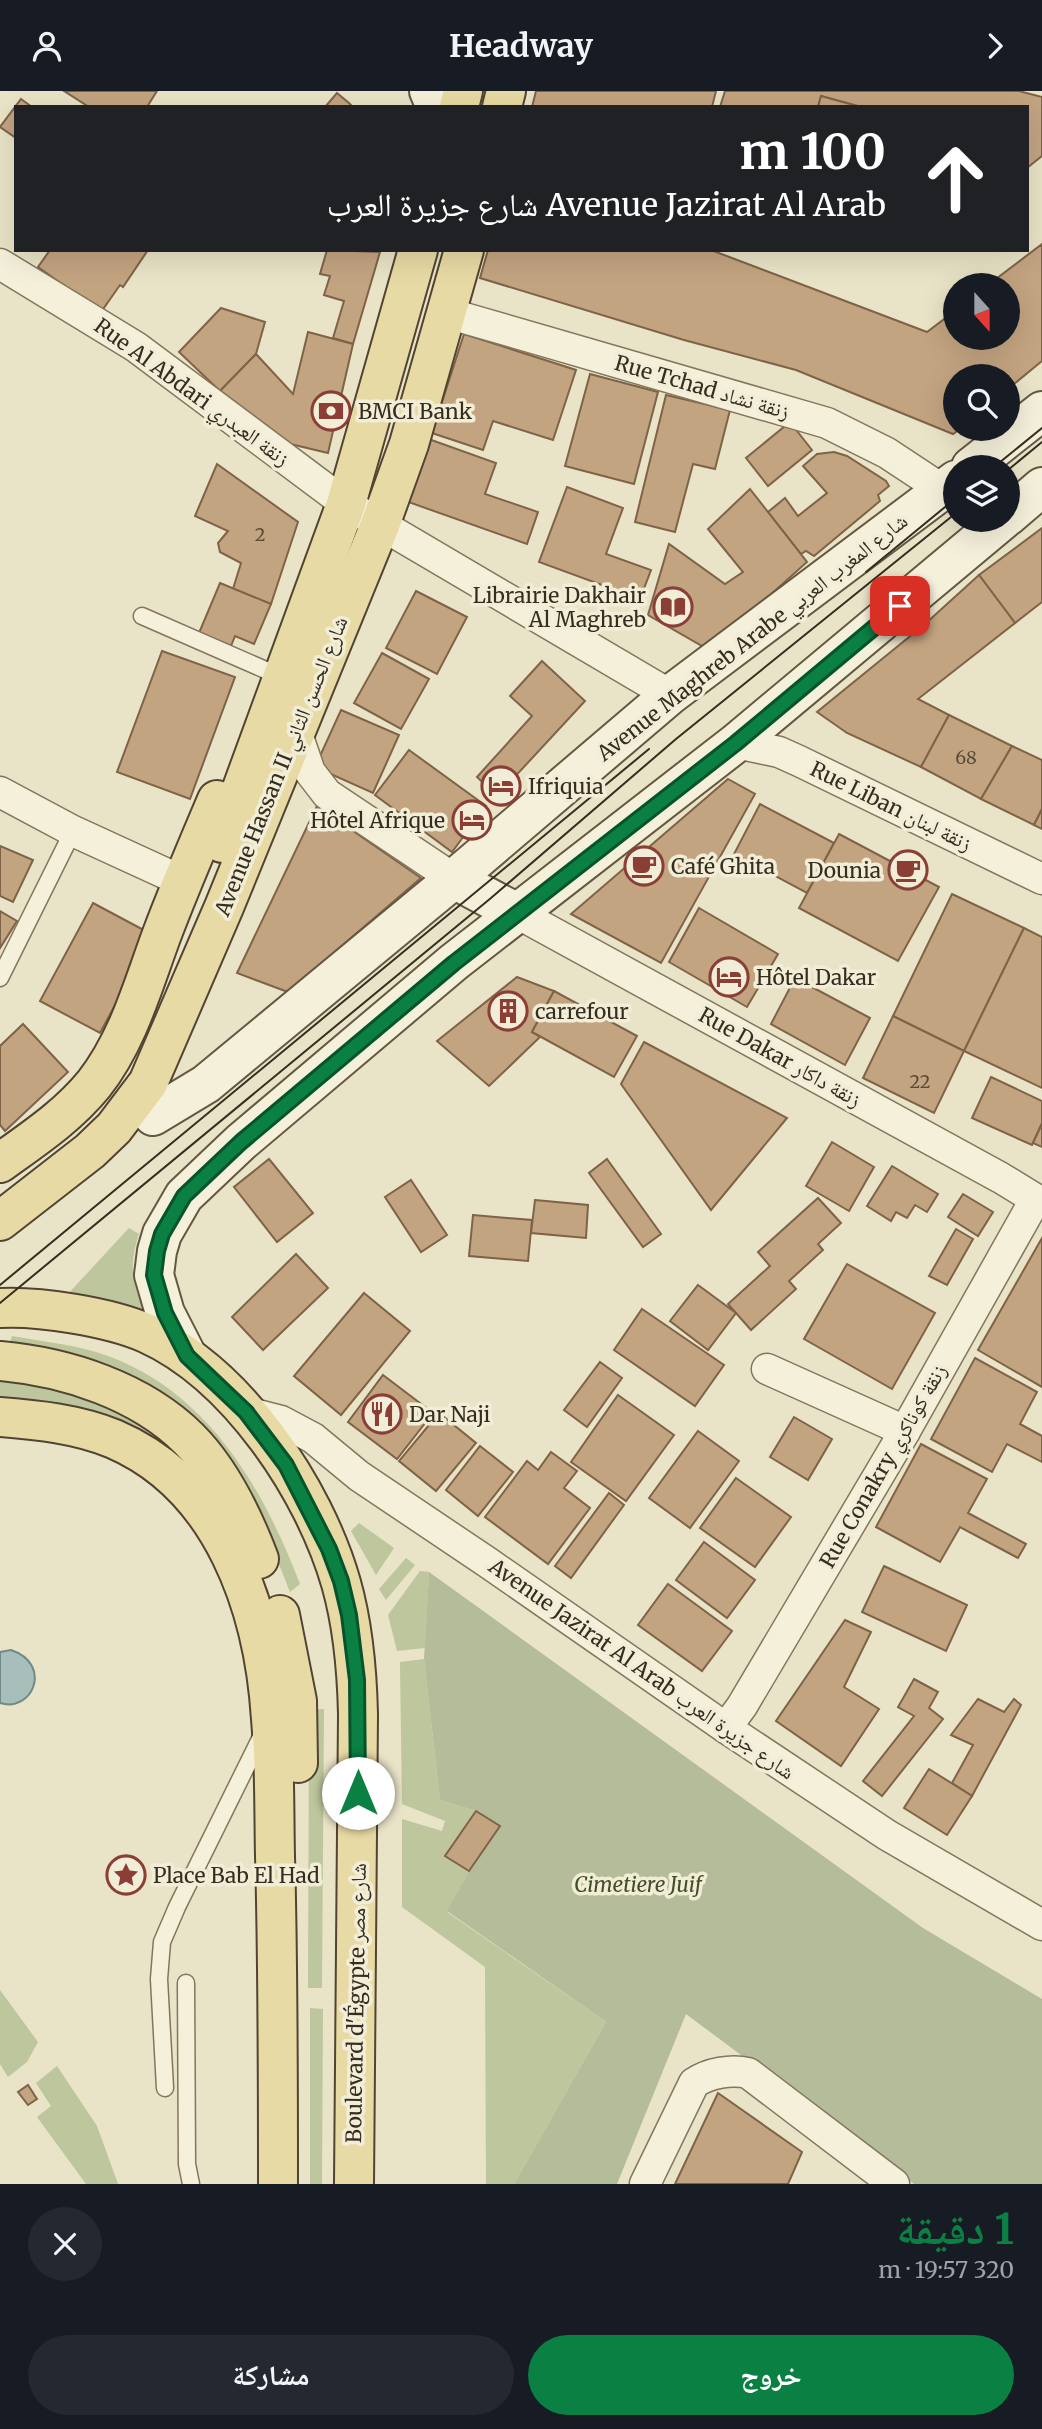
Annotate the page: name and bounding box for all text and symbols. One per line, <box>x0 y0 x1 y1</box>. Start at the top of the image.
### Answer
text: Headway <box>449 26 593 66</box>
icon: person <box>28 27 66 65</box>
icon: forward <box>976 27 1014 65</box>
text: 100 m <box>739 121 886 182</box>
icon: ahead <box>910 133 1001 224</box>
text: Avenue Jazirat Al Arab شارع جزيرة العرب <box>327 185 886 225</box>
north arrow <box>943 273 1020 350</box>
map controls <box>943 273 1020 532</box>
street label: Rue Al Abdari زنقة العبدري <box>87 312 295 475</box>
street label: Rue Tchad زنقة نشاد <box>611 349 793 425</box>
button: search <box>943 364 1020 441</box>
bank icon: BMCI Bank <box>310 390 352 432</box>
place label: BMCI Bank <box>358 398 473 425</box>
button: layers <box>943 455 1020 532</box>
street label: Avenue Maghreb Arabe شارع المغرب العربي <box>590 507 915 770</box>
house number: 2 <box>255 523 265 546</box>
pin <box>870 576 930 636</box>
place label: Librairie Dakhair Al Maghreb <box>473 582 646 633</box>
library icon: Librairie Dakhair Al Maghreb <box>652 586 694 628</box>
icon: arrive <box>881 587 919 625</box>
street label: Avenue Hassan II شارع الحسن الثاني <box>208 612 357 922</box>
house number: 68 <box>955 746 977 769</box>
street label: Rue Liban زنقة لبنان <box>806 755 976 857</box>
hotel icon: Ifriquia <box>480 765 522 807</box>
place label: Ifriquia <box>528 773 603 800</box>
hotel icon: Hôtel Afrique <box>451 799 493 841</box>
place label: Hôtel Afrique <box>310 807 445 834</box>
cafe icon: Café Ghita <box>623 845 665 887</box>
cafe icon: Dounia <box>887 849 929 891</box>
place label: Café Ghita <box>671 853 775 880</box>
place label: Dounia <box>808 857 881 884</box>
hotel icon: Hôtel Dakar <box>708 956 750 998</box>
place label: Hôtel Dakar <box>756 964 876 991</box>
building icon: carrefour <box>487 990 529 1032</box>
place label: carrefour <box>535 998 629 1025</box>
street label: Rue Dakar زنقة داكار <box>694 1001 866 1113</box>
house number: 22 <box>909 1070 931 1093</box>
street label: Rue Conakry زنقة كوناكري <box>814 1359 955 1574</box>
restaurant icon: Dar Naji <box>361 1393 403 1435</box>
place label: Dar Naji <box>409 1401 491 1428</box>
street label: Avenue Jazirat Al Arab شارع جزيرة العرب <box>483 1552 800 1785</box>
position arrow <box>321 1756 395 1830</box>
place icon: Place Bab El Had <box>105 1854 147 1896</box>
place label: Place Bab El Had <box>153 1862 320 1889</box>
street label: Boulevard d'Égypte شارع مصر <box>339 1863 372 2143</box>
park label: Cimetiere Juif <box>574 1871 705 1898</box>
text: 1 دقيقة <box>896 2203 1014 2255</box>
button: close <box>28 2207 102 2281</box>
text: 320 m · 19:57 <box>878 2255 1014 2284</box>
button: مشاركة <box>28 2335 514 2415</box>
button: خروج <box>528 2335 1014 2415</box>

